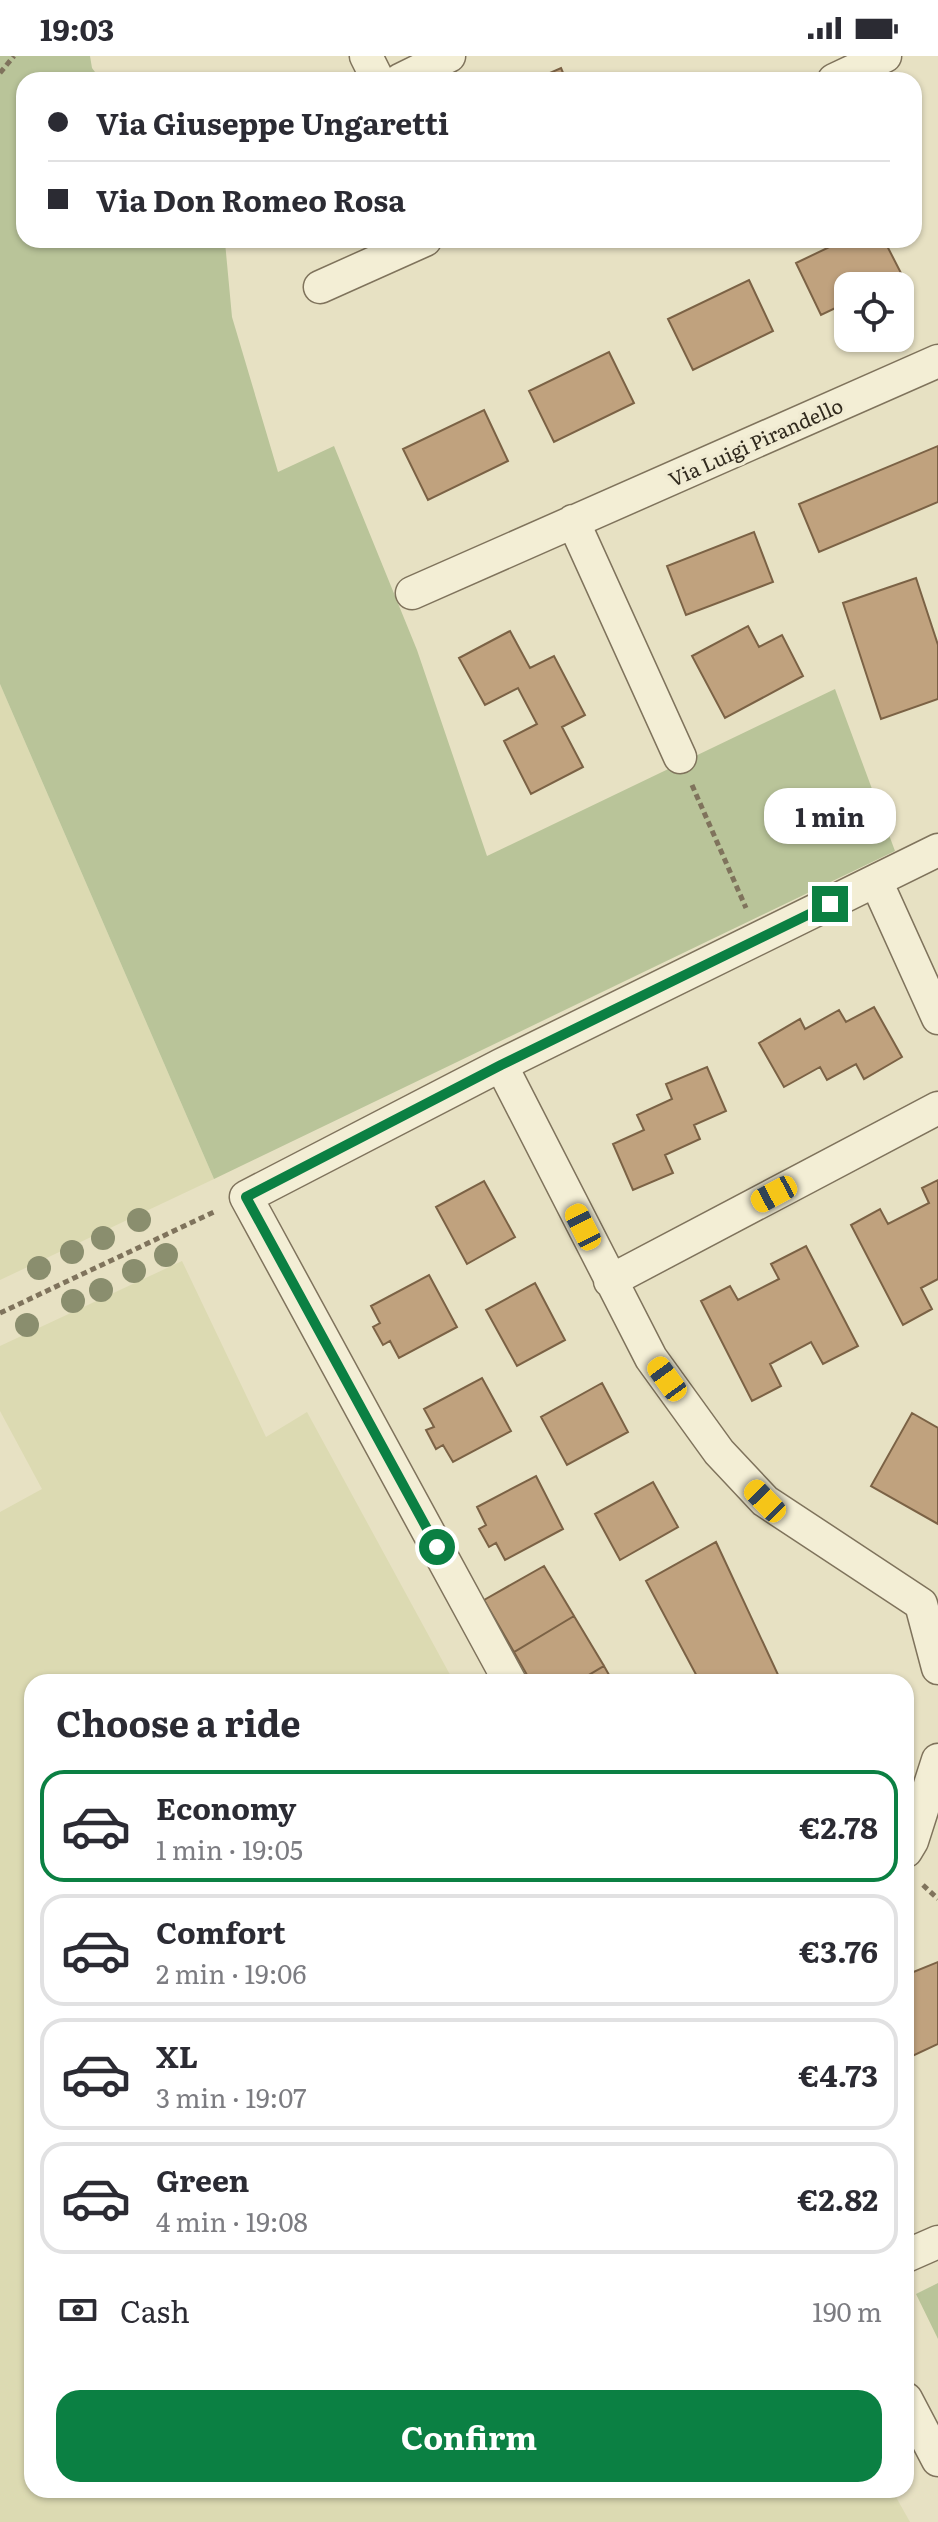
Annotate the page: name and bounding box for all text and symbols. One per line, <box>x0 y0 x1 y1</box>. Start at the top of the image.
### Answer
text: 19:03 <box>40 6 114 50</box>
text: Via Giuseppe Ungaretti <box>96 100 449 144</box>
text: Via Don Romeo Rosa <box>96 177 406 221</box>
map controls <box>834 272 914 352</box>
button: locate <box>834 272 914 352</box>
street label: Via Luigi Pirandello <box>663 389 847 493</box>
callout: 1 min <box>764 788 896 844</box>
text: 1 min <box>795 796 865 835</box>
route end <box>812 886 848 922</box>
car <box>747 1172 801 1216</box>
car <box>561 1200 605 1254</box>
car <box>643 1353 691 1405</box>
car <box>740 1475 790 1527</box>
route start <box>419 1529 455 1565</box>
text: Choose a ride <box>56 1695 301 1748</box>
text: Economy <box>156 1785 296 1829</box>
icon: car <box>60 1790 132 1862</box>
text: €2.78 <box>800 1804 878 1848</box>
text: 1 min · 19:05 <box>156 1829 303 1868</box>
text: Comfort <box>156 1909 286 1953</box>
icon: car <box>60 1914 132 1986</box>
text: €3.76 <box>799 1928 878 1972</box>
text: 2 min · 19:06 <box>156 1953 306 1992</box>
text: XL <box>156 2033 198 2077</box>
icon: car <box>60 2038 132 2110</box>
text: €4.73 <box>799 2052 878 2096</box>
text: 3 min · 19:07 <box>156 2077 307 2116</box>
text: Green <box>156 2157 249 2201</box>
icon: car <box>60 2162 132 2234</box>
text: €2.82 <box>798 2176 878 2220</box>
text: 4 min · 19:08 <box>156 2201 308 2240</box>
icon: cash <box>56 2288 100 2332</box>
text: Cash <box>120 2288 190 2332</box>
text: 190 m <box>812 2291 882 2330</box>
button: Confirm <box>56 2390 882 2482</box>

